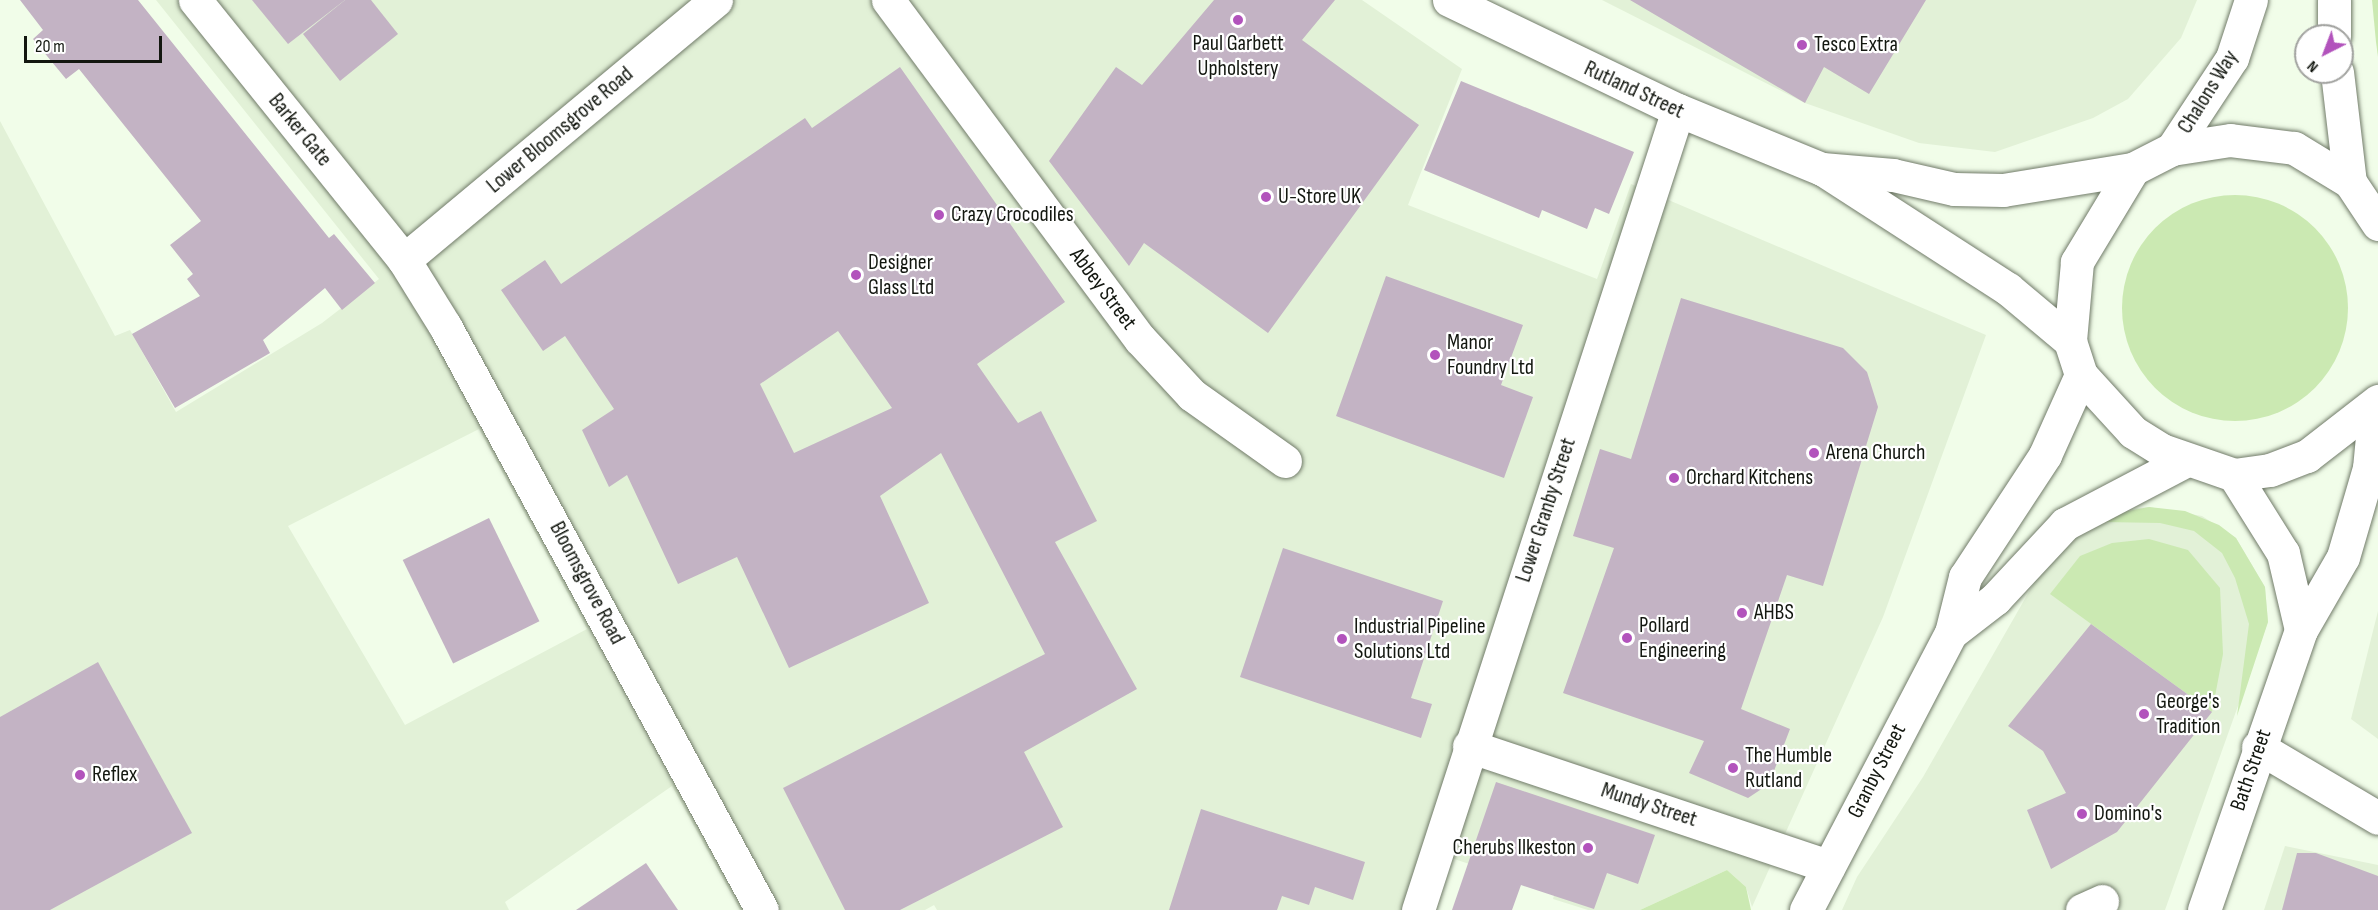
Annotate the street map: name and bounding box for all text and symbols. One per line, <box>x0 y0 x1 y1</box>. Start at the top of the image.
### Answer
marker: Paul Garbett Upholstery <box>1231 13 1245 27</box>
scale bar <box>27 24 165 62</box>
north arrow <box>2294 24 2354 84</box>
place label: Paul Garbett Upholstery <box>1192 30 1284 82</box>
place label: Tesco Extra <box>1814 32 1898 58</box>
text: 20 m <box>35 36 65 57</box>
marker: Tesco Extra <box>1795 38 1809 52</box>
street label: Chalons Way <box>2172 46 2244 138</box>
street label: Rutland Street <box>1580 55 1688 125</box>
text: N <box>2303 56 2322 76</box>
street label: Lower Bloomsgrove Road <box>481 61 639 199</box>
street label: Barker Gate <box>263 88 337 172</box>
place label: U-Store UK <box>1278 184 1361 210</box>
marker: U-Store UK <box>1259 190 1273 204</box>
place label: Crazy Crocodiles <box>951 202 1074 228</box>
marker: Crazy Crocodiles <box>932 208 946 222</box>
street label: Abbey Street <box>1064 243 1142 335</box>
place label: Designer Glass Ltd <box>868 249 934 300</box>
marker: Designer Glass Ltd <box>849 268 863 282</box>
place label: Manor Foundry Ltd <box>1447 329 1534 380</box>
marker: Manor Foundry Ltd <box>1428 348 1442 362</box>
street label: Lower Granby Street <box>1510 435 1582 585</box>
place label: Arena Church <box>1826 440 1925 466</box>
marker: Arena Church <box>1807 446 1821 460</box>
place label: Orchard Kitchens <box>1686 465 1813 491</box>
marker: Orchard Kitchens <box>1667 471 1681 485</box>
street label: Bloomsgrove Road <box>544 517 630 649</box>
place label: AHBS <box>1754 600 1794 626</box>
marker: AHBS <box>1735 606 1749 620</box>
place label: Pollard Engineering <box>1639 612 1726 664</box>
place label: Industrial Pipeline Solutions Ltd <box>1354 613 1486 664</box>
marker: Pollard Engineering <box>1620 631 1634 645</box>
marker: Industrial Pipeline Solutions Ltd <box>1335 632 1349 646</box>
place label: George's Tradition <box>2156 688 2220 740</box>
marker: George's Tradition <box>2137 707 2151 721</box>
street label: Granby Street <box>1842 719 1912 823</box>
street label: Bath Street <box>2225 726 2277 814</box>
place label: The Humble Rutland <box>1745 742 1832 794</box>
marker: The Humble Rutland <box>1726 761 1740 775</box>
place label: Reflex <box>92 762 137 788</box>
marker: Reflex <box>73 768 87 782</box>
street label: Mundy Street <box>1598 777 1700 833</box>
place label: Domino's <box>2094 801 2162 827</box>
marker: Domino's <box>2075 807 2089 821</box>
place label: Cherubs Ilkeston <box>1453 835 1576 861</box>
marker: Cherubs Ilkeston <box>1581 841 1595 855</box>

